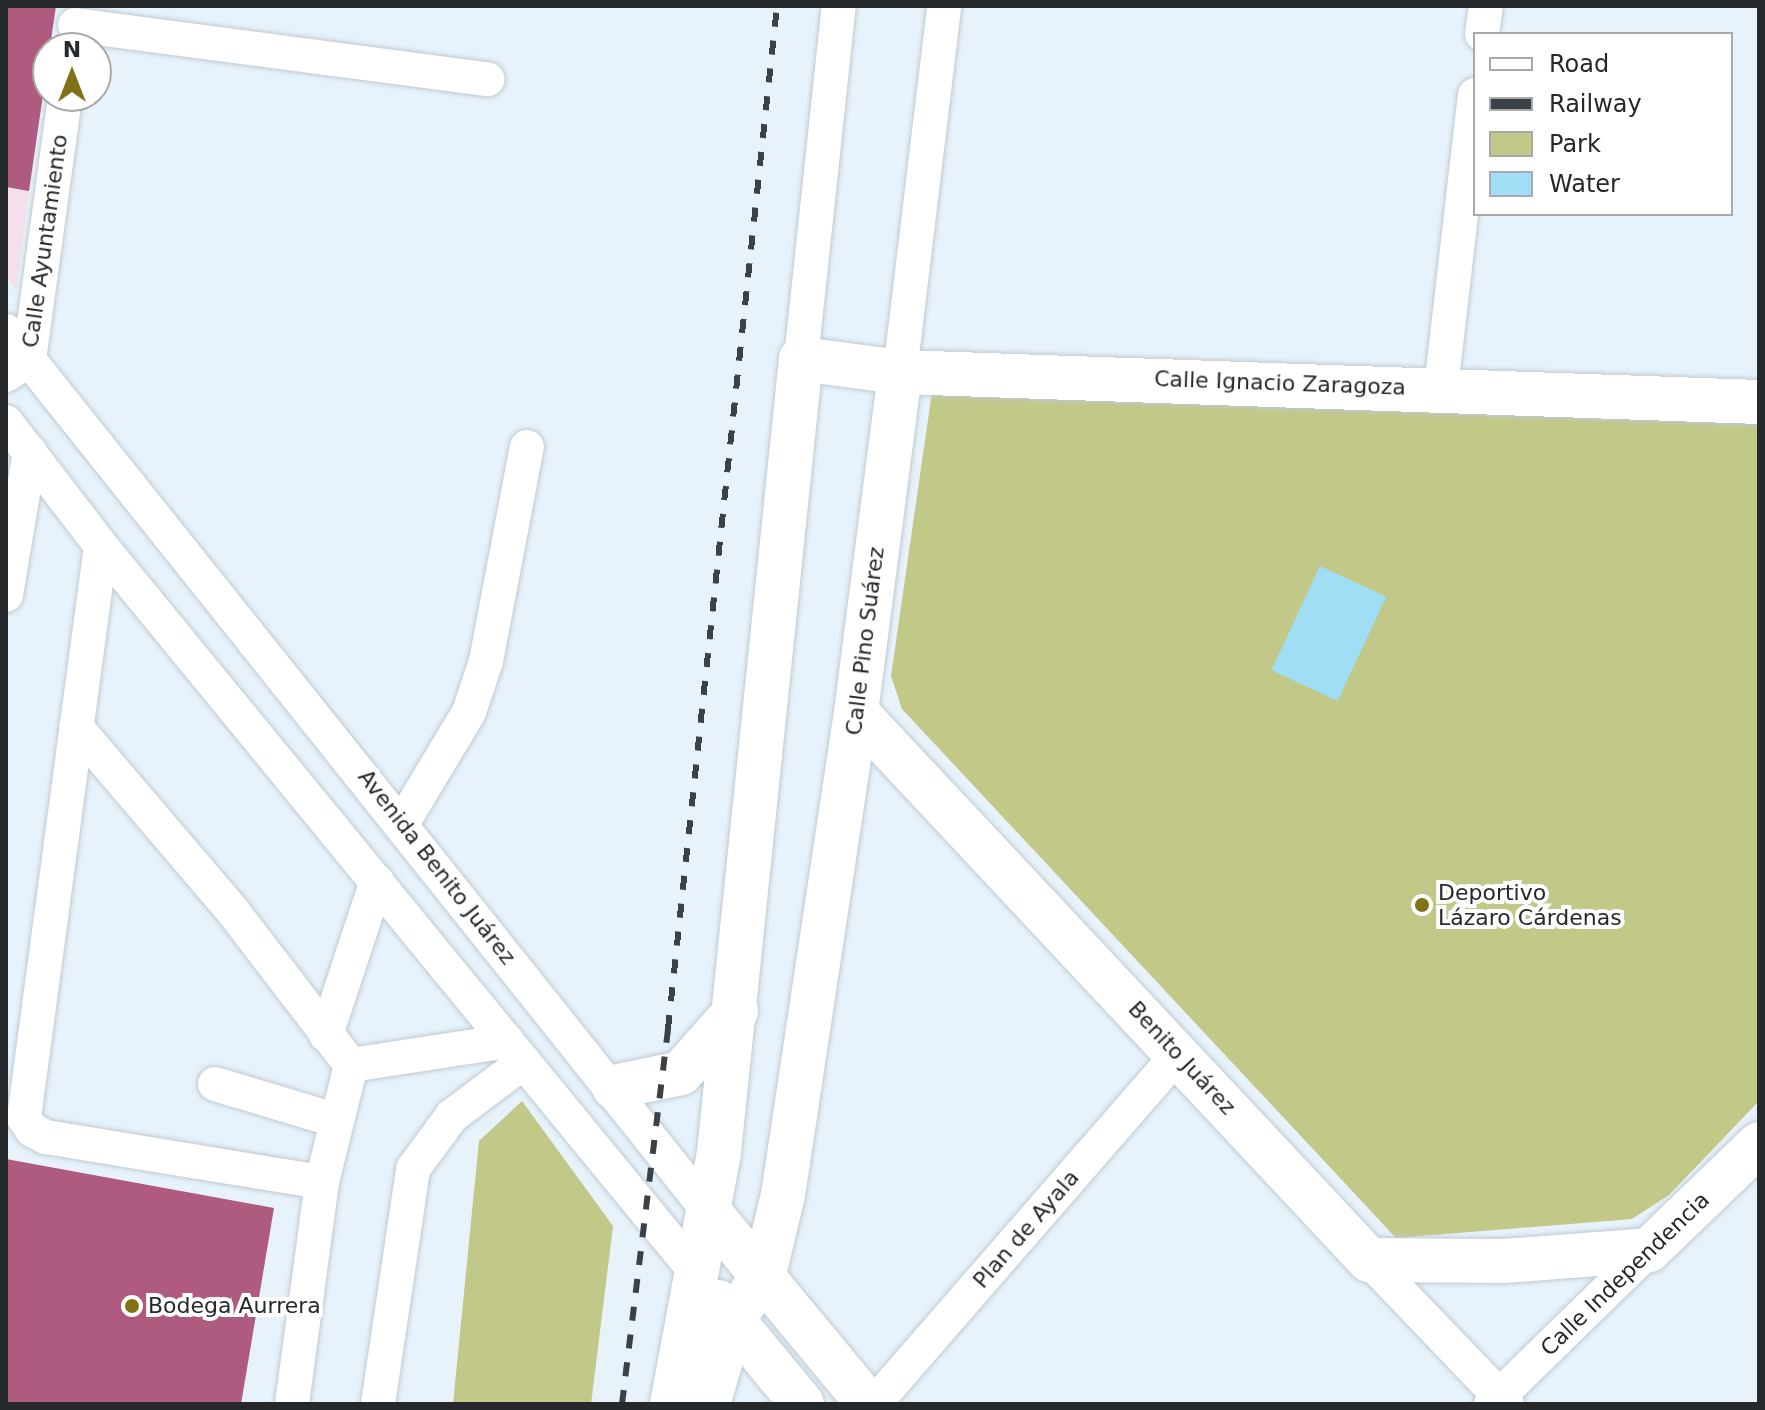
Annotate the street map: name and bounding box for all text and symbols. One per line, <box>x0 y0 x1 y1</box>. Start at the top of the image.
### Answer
north arrow <box>32 32 112 112</box>
legend <box>1473 32 1733 216</box>
text: N <box>63 37 81 62</box>
text: Road <box>1549 50 1609 78</box>
text: Railway <box>1549 90 1642 118</box>
text: Park <box>1549 130 1601 158</box>
street label: Calle Ayuntamiento <box>17 133 73 349</box>
text: Water <box>1549 170 1620 198</box>
street label: Calle Ignacio Zaragoza <box>1154 365 1406 401</box>
street label: Calle Pino Suárez <box>840 545 890 737</box>
street label: Avenida Benito Juárez <box>353 764 521 970</box>
place label: Deportivo Lázaro Cárdenas <box>1438 879 1622 930</box>
marker: Deportivo Lázaro Cárdenas <box>1413 896 1431 914</box>
street label: Benito Juárez <box>1123 996 1241 1120</box>
street label: Plan de Ayala <box>968 1165 1084 1293</box>
street label: Calle Independencia <box>1535 1187 1715 1361</box>
place label: Bodega Aurrera <box>148 1293 321 1319</box>
marker: Bodega Aurrera <box>123 1297 141 1315</box>

